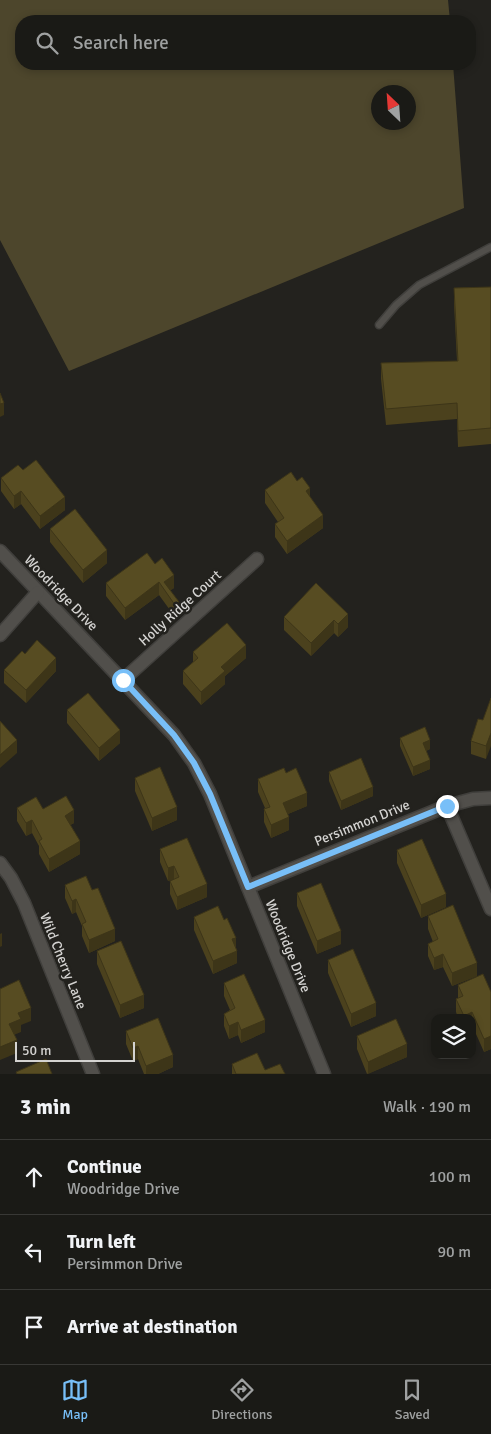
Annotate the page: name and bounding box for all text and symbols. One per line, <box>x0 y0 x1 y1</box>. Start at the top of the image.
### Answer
search box <box>15 15 476 70</box>
icon: search <box>33 29 61 57</box>
text: Search here <box>73 31 169 55</box>
north arrow <box>371 85 416 130</box>
street label: Woodridge Drive <box>21 552 101 634</box>
street label: Holly Ridge Court <box>135 566 225 649</box>
route start <box>112 669 135 692</box>
route end <box>436 795 459 818</box>
street label: Persimmon Drive <box>312 796 412 850</box>
street label: Woodridge Drive <box>262 897 314 995</box>
street label: Wild Cherry Lane <box>36 910 90 1012</box>
map controls <box>431 1014 476 1059</box>
button: layers <box>431 1014 476 1059</box>
scale bar <box>15 1039 135 1062</box>
text: 50 m <box>22 1042 51 1059</box>
text: 3 min <box>20 1094 71 1120</box>
text: Walk · 190 m <box>383 1097 471 1117</box>
text: Continue <box>67 1155 142 1179</box>
icon: ahead <box>20 1163 48 1191</box>
text: 100 m <box>429 1167 471 1187</box>
text: Woodridge Drive <box>67 1179 180 1199</box>
text: Turn left <box>67 1230 136 1254</box>
icon: left <box>20 1238 48 1266</box>
text: 90 m <box>437 1242 471 1262</box>
text: Persimmon Drive <box>67 1254 183 1274</box>
icon: arrive <box>20 1313 48 1341</box>
text: Arrive at destination <box>67 1315 238 1339</box>
tab: Map <box>61 1376 89 1423</box>
tab: Directions <box>211 1376 272 1423</box>
tab: Saved <box>395 1376 430 1423</box>

